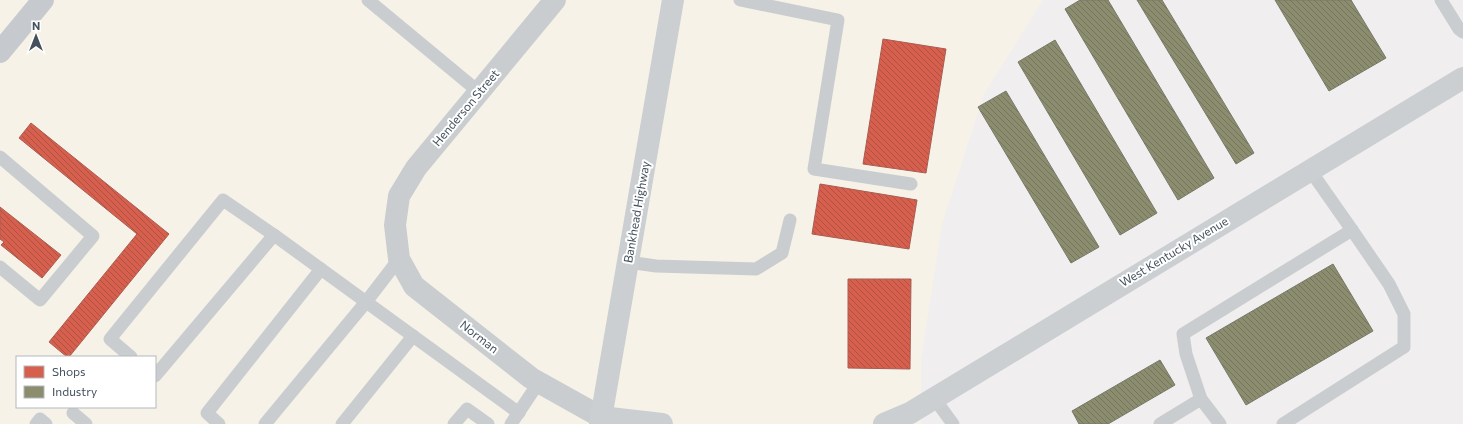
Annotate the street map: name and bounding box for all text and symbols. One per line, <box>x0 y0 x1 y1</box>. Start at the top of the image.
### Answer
north arrow <box>16 16 56 56</box>
text: N <box>32 19 40 32</box>
street label: Henderson Street <box>429 66 501 149</box>
street label: Bankhead Highway <box>620 160 652 264</box>
street label: West Kentucky Avenue <box>1117 213 1230 289</box>
street label: Norman <box>458 317 502 355</box>
legend <box>16 356 156 408</box>
text: Shops <box>52 364 86 378</box>
text: Industry <box>52 384 97 398</box>

